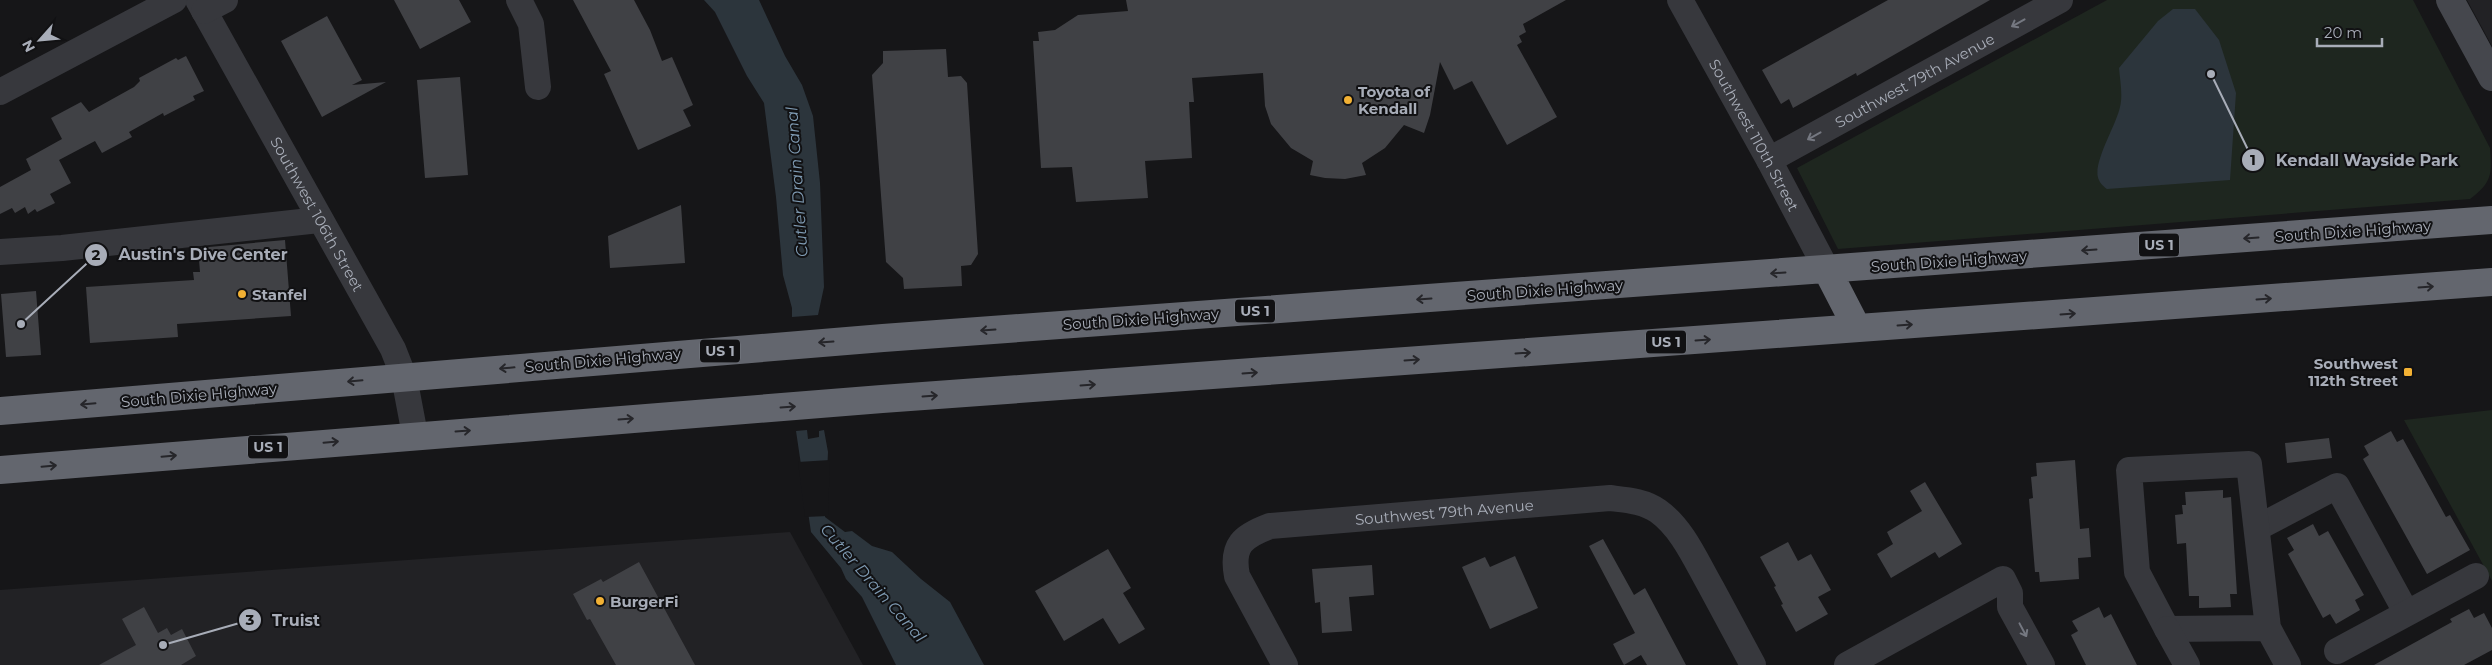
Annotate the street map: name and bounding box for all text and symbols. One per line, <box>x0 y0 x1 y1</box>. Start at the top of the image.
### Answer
north arrow <box>15 15 65 65</box>
scale bar <box>2317 15 2382 47</box>
one-way arrow <box>2011 19 2025 29</box>
text: 20 m <box>2324 23 2362 42</box>
street label: Southwest 79th Avenue <box>1831 29 1998 132</box>
text: N <box>18 37 39 55</box>
street label: Southwest 110th Street <box>1705 55 1804 214</box>
place label: Toyota of Kendall <box>1358 82 1431 118</box>
marker: Toyota of Kendall <box>1342 94 1354 106</box>
water label: Cutler Drain Canal <box>782 106 812 258</box>
one-way arrow <box>1807 131 1822 141</box>
street label: Southwest 106th Street <box>267 133 368 295</box>
callout: Kendall Wayside Park <box>2241 145 2468 176</box>
text: 1 <box>2250 150 2256 169</box>
text: Kendall Wayside Park <box>2276 151 2459 170</box>
street label: South Dixie Highway <box>2274 216 2433 246</box>
road number: US 1 <box>2139 234 2179 256</box>
one-way arrow <box>2244 234 2260 243</box>
callout: Austin's Dive Center <box>84 239 298 270</box>
text: 2 <box>92 245 101 264</box>
text: Austin's Dive Center <box>117 245 288 264</box>
street label: South Dixie Highway <box>1870 246 2029 276</box>
one-way arrow <box>2082 246 2098 255</box>
one-way arrow <box>1771 268 1787 278</box>
street label: South Dixie Highway <box>1466 275 1625 305</box>
one-way arrow <box>2418 282 2434 292</box>
place label: Stanfel <box>252 285 307 304</box>
marker: Stanfel <box>236 288 248 300</box>
one-way arrow <box>1417 294 1433 303</box>
one-way arrow <box>2256 295 2272 304</box>
road number: US 1 <box>1235 300 1275 322</box>
street label: South Dixie Highway <box>1062 304 1221 334</box>
one-way arrow <box>2059 309 2075 318</box>
one-way arrow <box>1897 320 1913 329</box>
one-way arrow <box>980 326 996 335</box>
road number: US 1 <box>1646 331 1686 354</box>
one-way arrow <box>1694 335 1710 344</box>
one-way arrow <box>818 338 834 347</box>
road number: US 1 <box>700 340 740 362</box>
street label: South Dixie Highway <box>524 344 683 376</box>
one-way arrow <box>1515 348 1531 357</box>
place label: Southwest 112th Street <box>2308 354 2398 390</box>
one-way arrow <box>1404 356 1420 365</box>
one-way arrow <box>499 364 515 373</box>
marker: Southwest 112th Street <box>2402 366 2414 378</box>
one-way arrow <box>1242 368 1258 377</box>
one-way arrow <box>347 376 363 386</box>
street label: South Dixie Highway <box>120 379 279 411</box>
one-way arrow <box>1080 380 1096 389</box>
one-way arrow <box>922 391 938 401</box>
one-way arrow <box>80 399 96 409</box>
one-way arrow <box>779 402 795 411</box>
one-way arrow <box>617 414 633 424</box>
one-way arrow <box>455 427 471 436</box>
road number: US 1 <box>248 436 288 458</box>
one-way arrow <box>322 437 338 447</box>
one-way arrow <box>161 451 177 460</box>
one-way arrow <box>40 461 56 470</box>
street label: Southwest 79th Avenue <box>1354 495 1534 528</box>
water label: Cutler Drain Canal <box>816 520 930 647</box>
place label: BurgerFi <box>610 592 679 611</box>
marker: BurgerFi <box>594 595 606 607</box>
callout: Truist <box>237 605 330 636</box>
text: 3 <box>245 610 255 629</box>
text: Truist <box>272 611 320 630</box>
one-way arrow <box>2018 622 2028 637</box>

